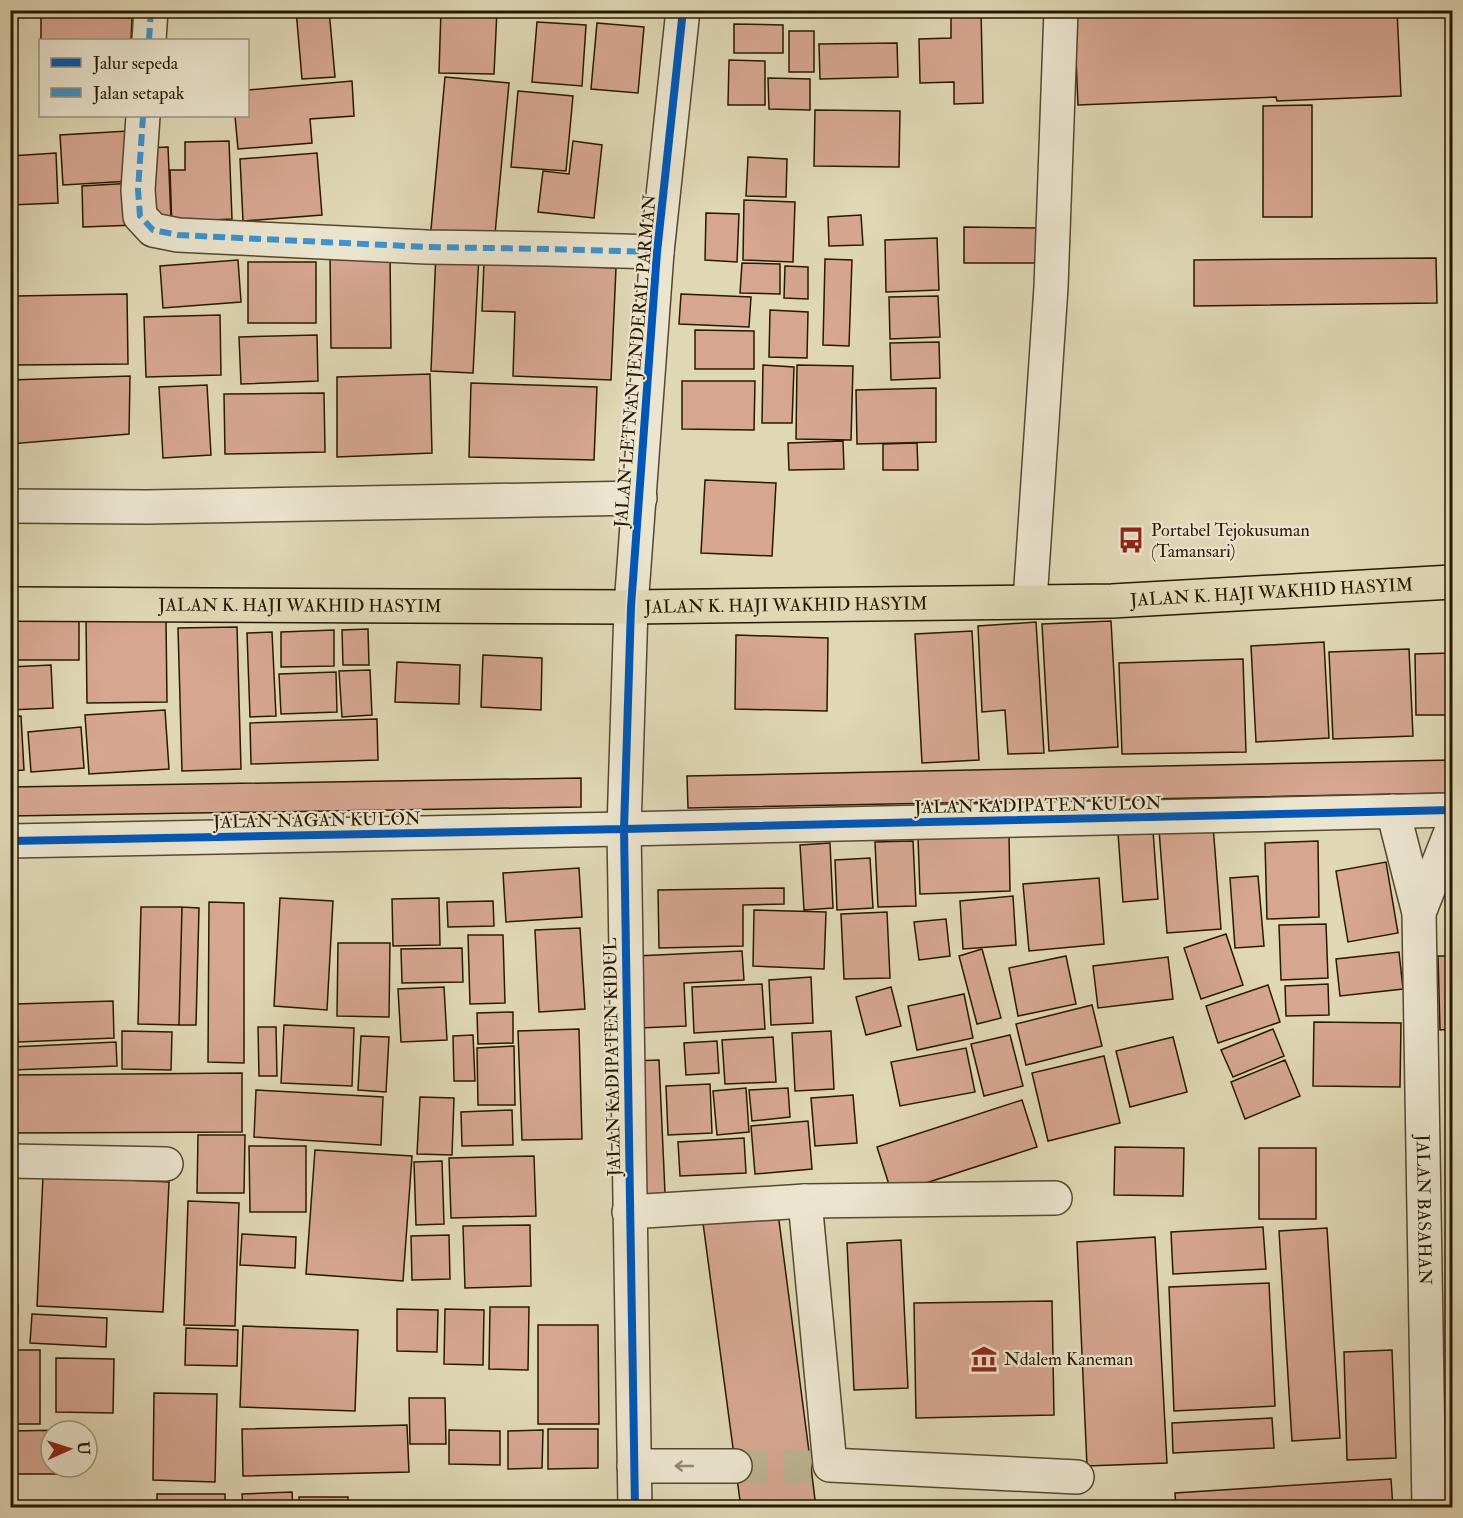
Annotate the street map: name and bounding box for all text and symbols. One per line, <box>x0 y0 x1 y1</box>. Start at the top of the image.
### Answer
legend <box>39 39 249 117</box>
text: Jalur sepeda <box>92 52 179 75</box>
text: Jalan setapak <box>92 82 185 105</box>
street label: JALAN LETNAN JENDERAL PARMAN <box>609 194 662 530</box>
place label: Portabel Tejokusuman (Tamansari) <box>1151 519 1310 563</box>
bus stop icon: Portabel Tejokusuman (Tamansari) <box>1116 525 1146 555</box>
street label: JALAN K. HAJI WAKHID HASYIM <box>1129 573 1414 612</box>
street label: JALAN K. HAJI WAKHID HASYIM <box>643 592 928 619</box>
street label: JALAN K. HAJI WAKHID HASYIM <box>157 594 442 618</box>
street label: JALAN KADIPATEN KULON <box>913 792 1162 819</box>
street label: JALAN NAGAN KULON <box>212 807 421 834</box>
street label: JALAN KADIPATEN KIDUL <box>599 937 626 1178</box>
street label: JALAN BASAHAN <box>1411 1133 1436 1285</box>
museum icon: Ndalem Kaneman <box>969 1344 999 1374</box>
place label: Ndalem Kaneman <box>1004 1348 1133 1371</box>
north arrow <box>39 1419 99 1479</box>
text: U <box>73 1441 93 1456</box>
one-way arrow <box>675 1460 695 1472</box>

